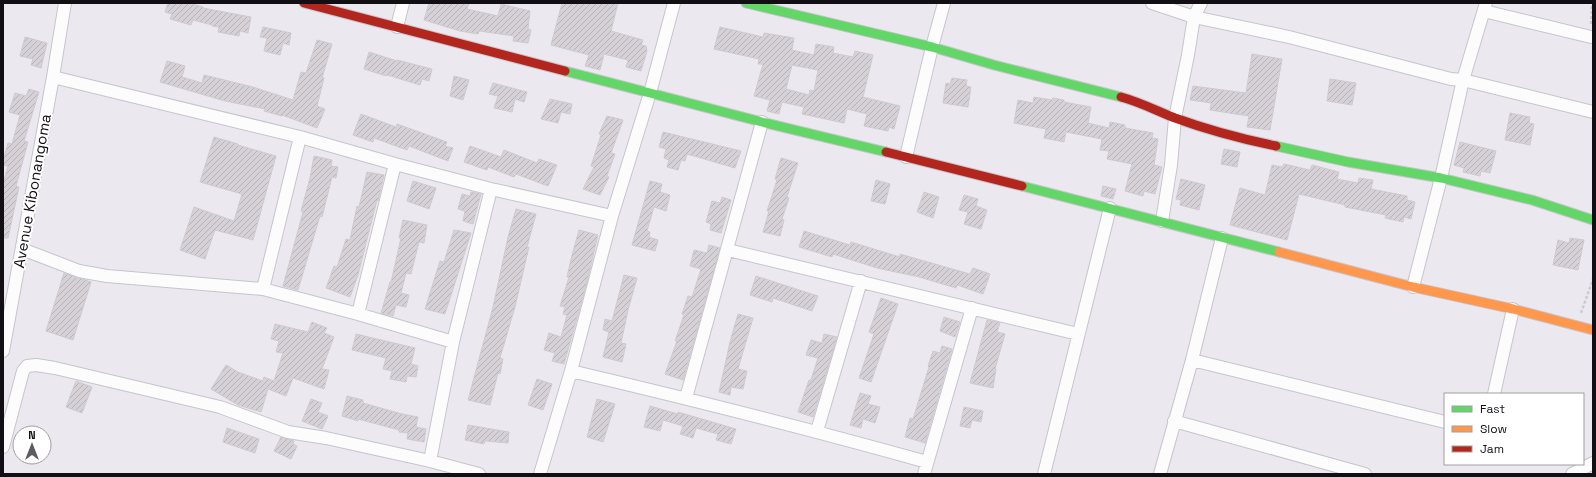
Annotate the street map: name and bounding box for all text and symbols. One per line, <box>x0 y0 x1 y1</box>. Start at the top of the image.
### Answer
street label: Avenue Kibonangoma <box>9 112 55 269</box>
legend <box>1444 393 1584 465</box>
text: Fast <box>1480 401 1505 417</box>
text: Slow <box>1480 421 1507 437</box>
north arrow <box>12 425 52 465</box>
text: N <box>28 428 36 442</box>
text: Jam <box>1480 441 1504 457</box>

